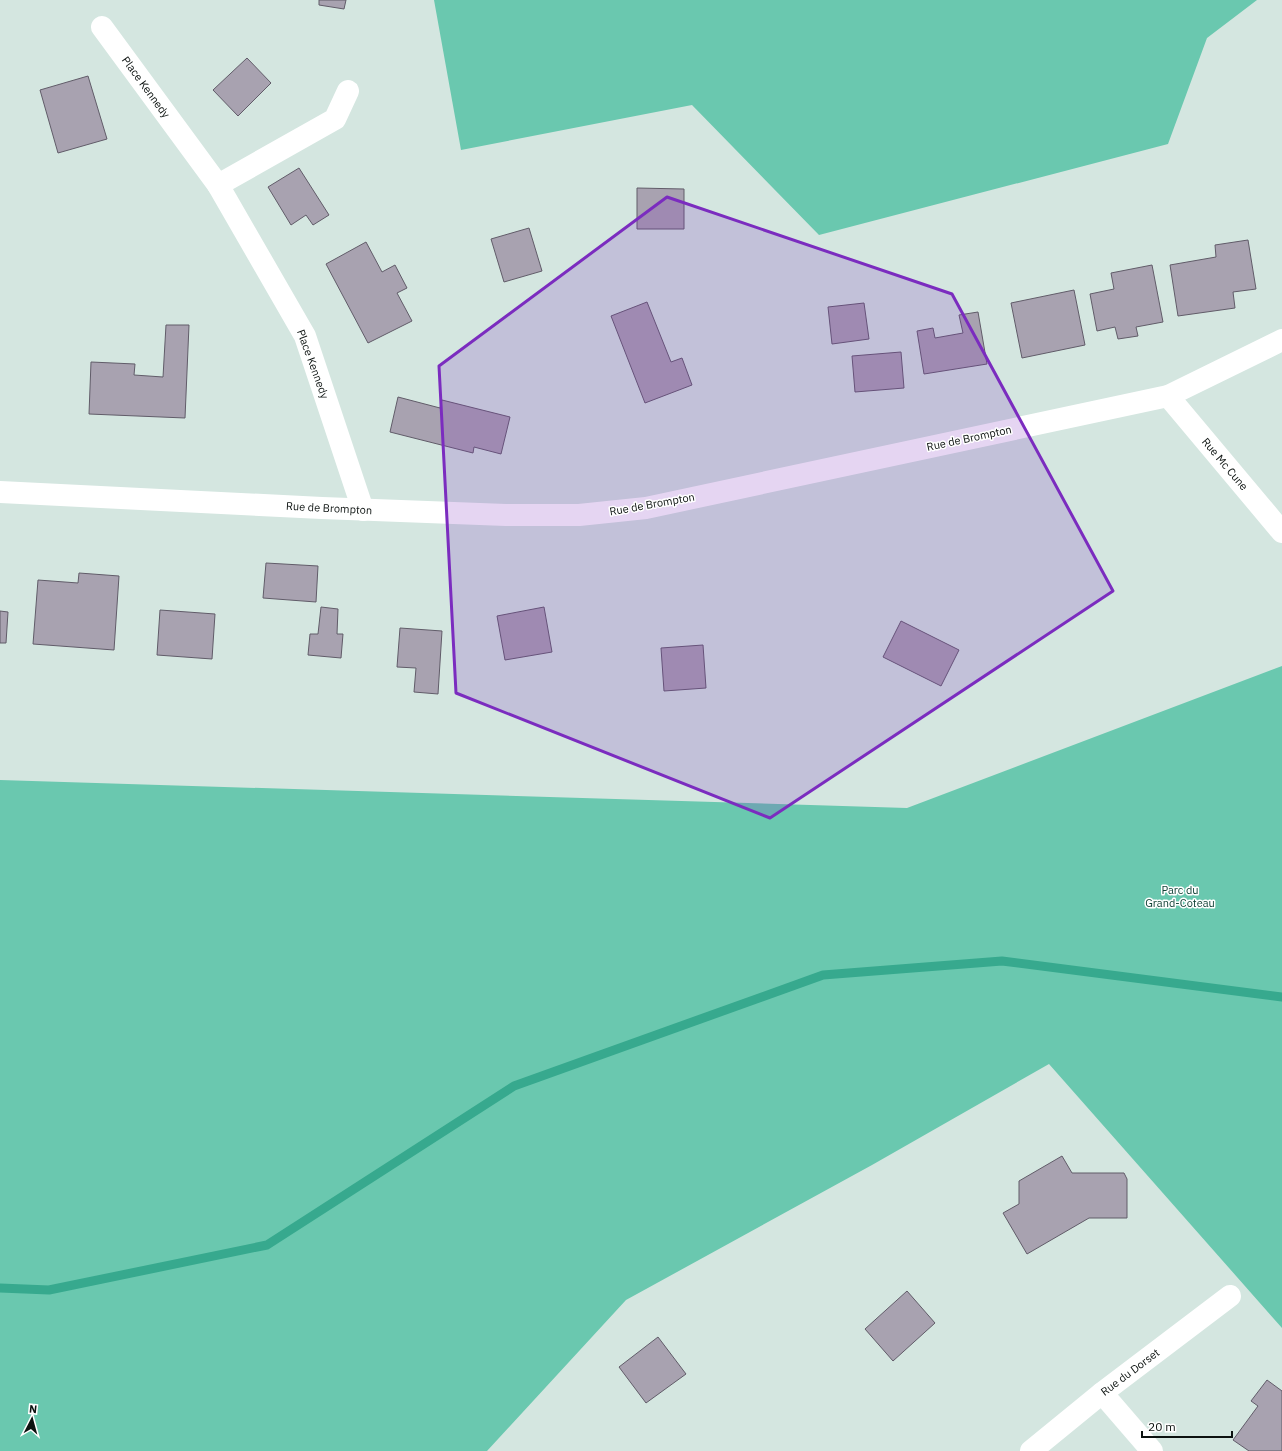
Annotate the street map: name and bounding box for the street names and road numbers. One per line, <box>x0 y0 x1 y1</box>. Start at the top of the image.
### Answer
street label: Place Kennedy <box>119 53 173 121</box>
street label: Place Kennedy <box>294 327 332 401</box>
street label: Rue de Brompton <box>925 422 1013 454</box>
street label: Rue Mc Cune <box>1199 435 1251 493</box>
street label: Rue de Brompton <box>608 490 696 518</box>
street label: Rue de Brompton <box>285 499 373 517</box>
street label: Rue du Dorset <box>1098 1345 1162 1399</box>

